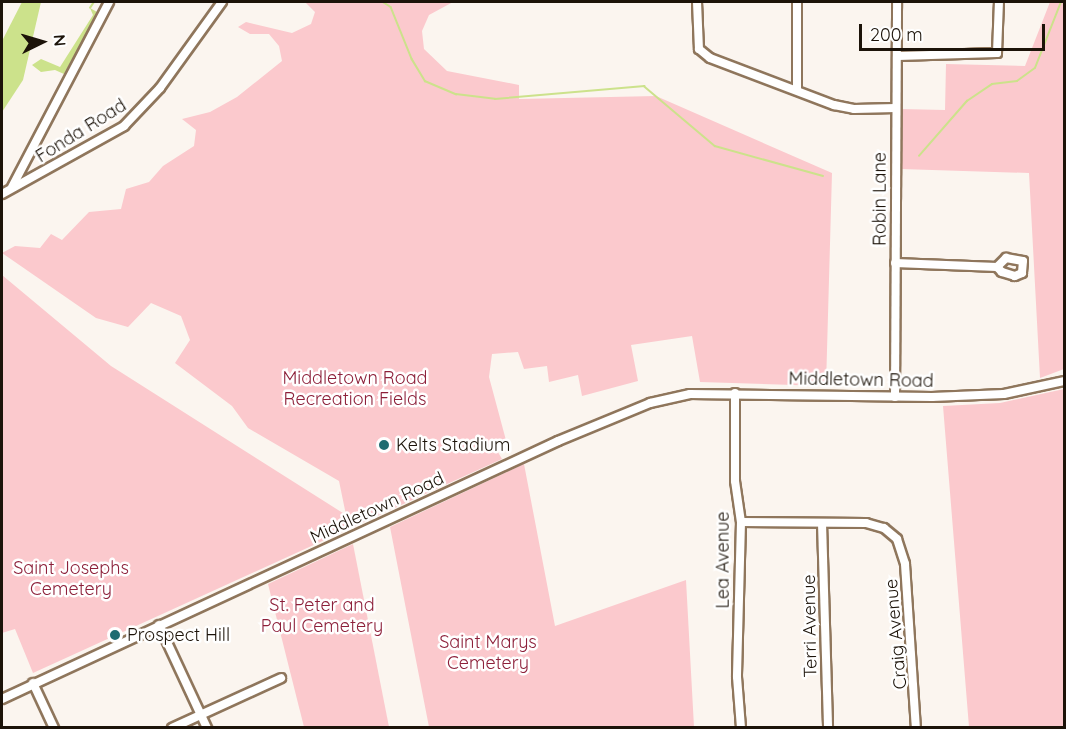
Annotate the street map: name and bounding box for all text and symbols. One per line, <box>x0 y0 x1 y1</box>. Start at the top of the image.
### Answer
north arrow <box>12 12 72 72</box>
scale bar <box>862 12 1048 50</box>
text: 200 m <box>870 23 923 46</box>
text: N <box>49 34 70 47</box>
street label: Fonda Road <box>32 95 130 167</box>
street label: Robin Lane <box>869 152 891 246</box>
park label: Middletown Road Recreation Fields <box>282 368 428 410</box>
street label: Middletown Road <box>788 368 934 392</box>
place label: Kelts Stadium <box>396 434 510 456</box>
marker: Kelts Stadium <box>377 438 391 452</box>
street label: Middletown Road <box>307 468 447 548</box>
street label: Lea Avenue <box>712 511 734 609</box>
park label: Saint Josephs Cemetery <box>13 558 129 600</box>
street label: Terri Avenue <box>798 574 822 678</box>
street label: Craig Avenue <box>880 578 912 690</box>
park label: St. Peter and Paul Cemetery <box>261 595 383 638</box>
place label: Prospect Hill <box>127 624 230 646</box>
marker: Prospect Hill <box>108 628 122 642</box>
park label: Saint Marys Cemetery <box>439 632 537 674</box>

